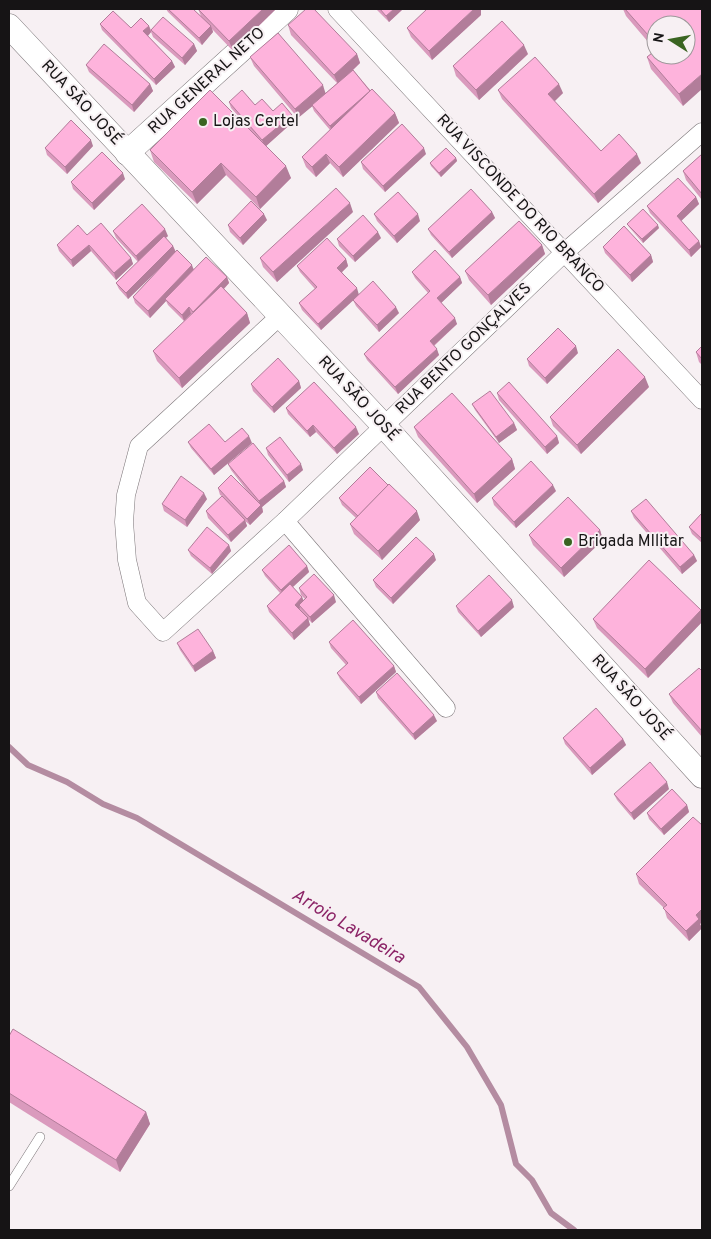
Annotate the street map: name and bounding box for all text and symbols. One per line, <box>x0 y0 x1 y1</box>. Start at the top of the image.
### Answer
north arrow <box>646 15 696 65</box>
street label: RUA GENERAL NETO <box>144 23 270 139</box>
text: N <box>650 31 669 44</box>
street label: RUA SÃO JOSÉ <box>36 54 128 150</box>
street label: RUA VISCONDE DO RIO BRANCO <box>432 111 608 297</box>
place label: Lojas Certel <box>213 112 299 132</box>
marker: Lojas Certel <box>197 116 209 128</box>
street label: RUA BENTO GONÇALVES <box>392 279 536 419</box>
street label: RUA SÃO JOSÉ <box>313 350 405 446</box>
place label: Brigada MIlitar <box>578 532 684 552</box>
marker: Brigada MIlitar <box>562 536 574 548</box>
street label: RUA SÃO JOSÉ <box>587 649 677 745</box>
water label: Arroio Lavadeira <box>287 884 409 970</box>

